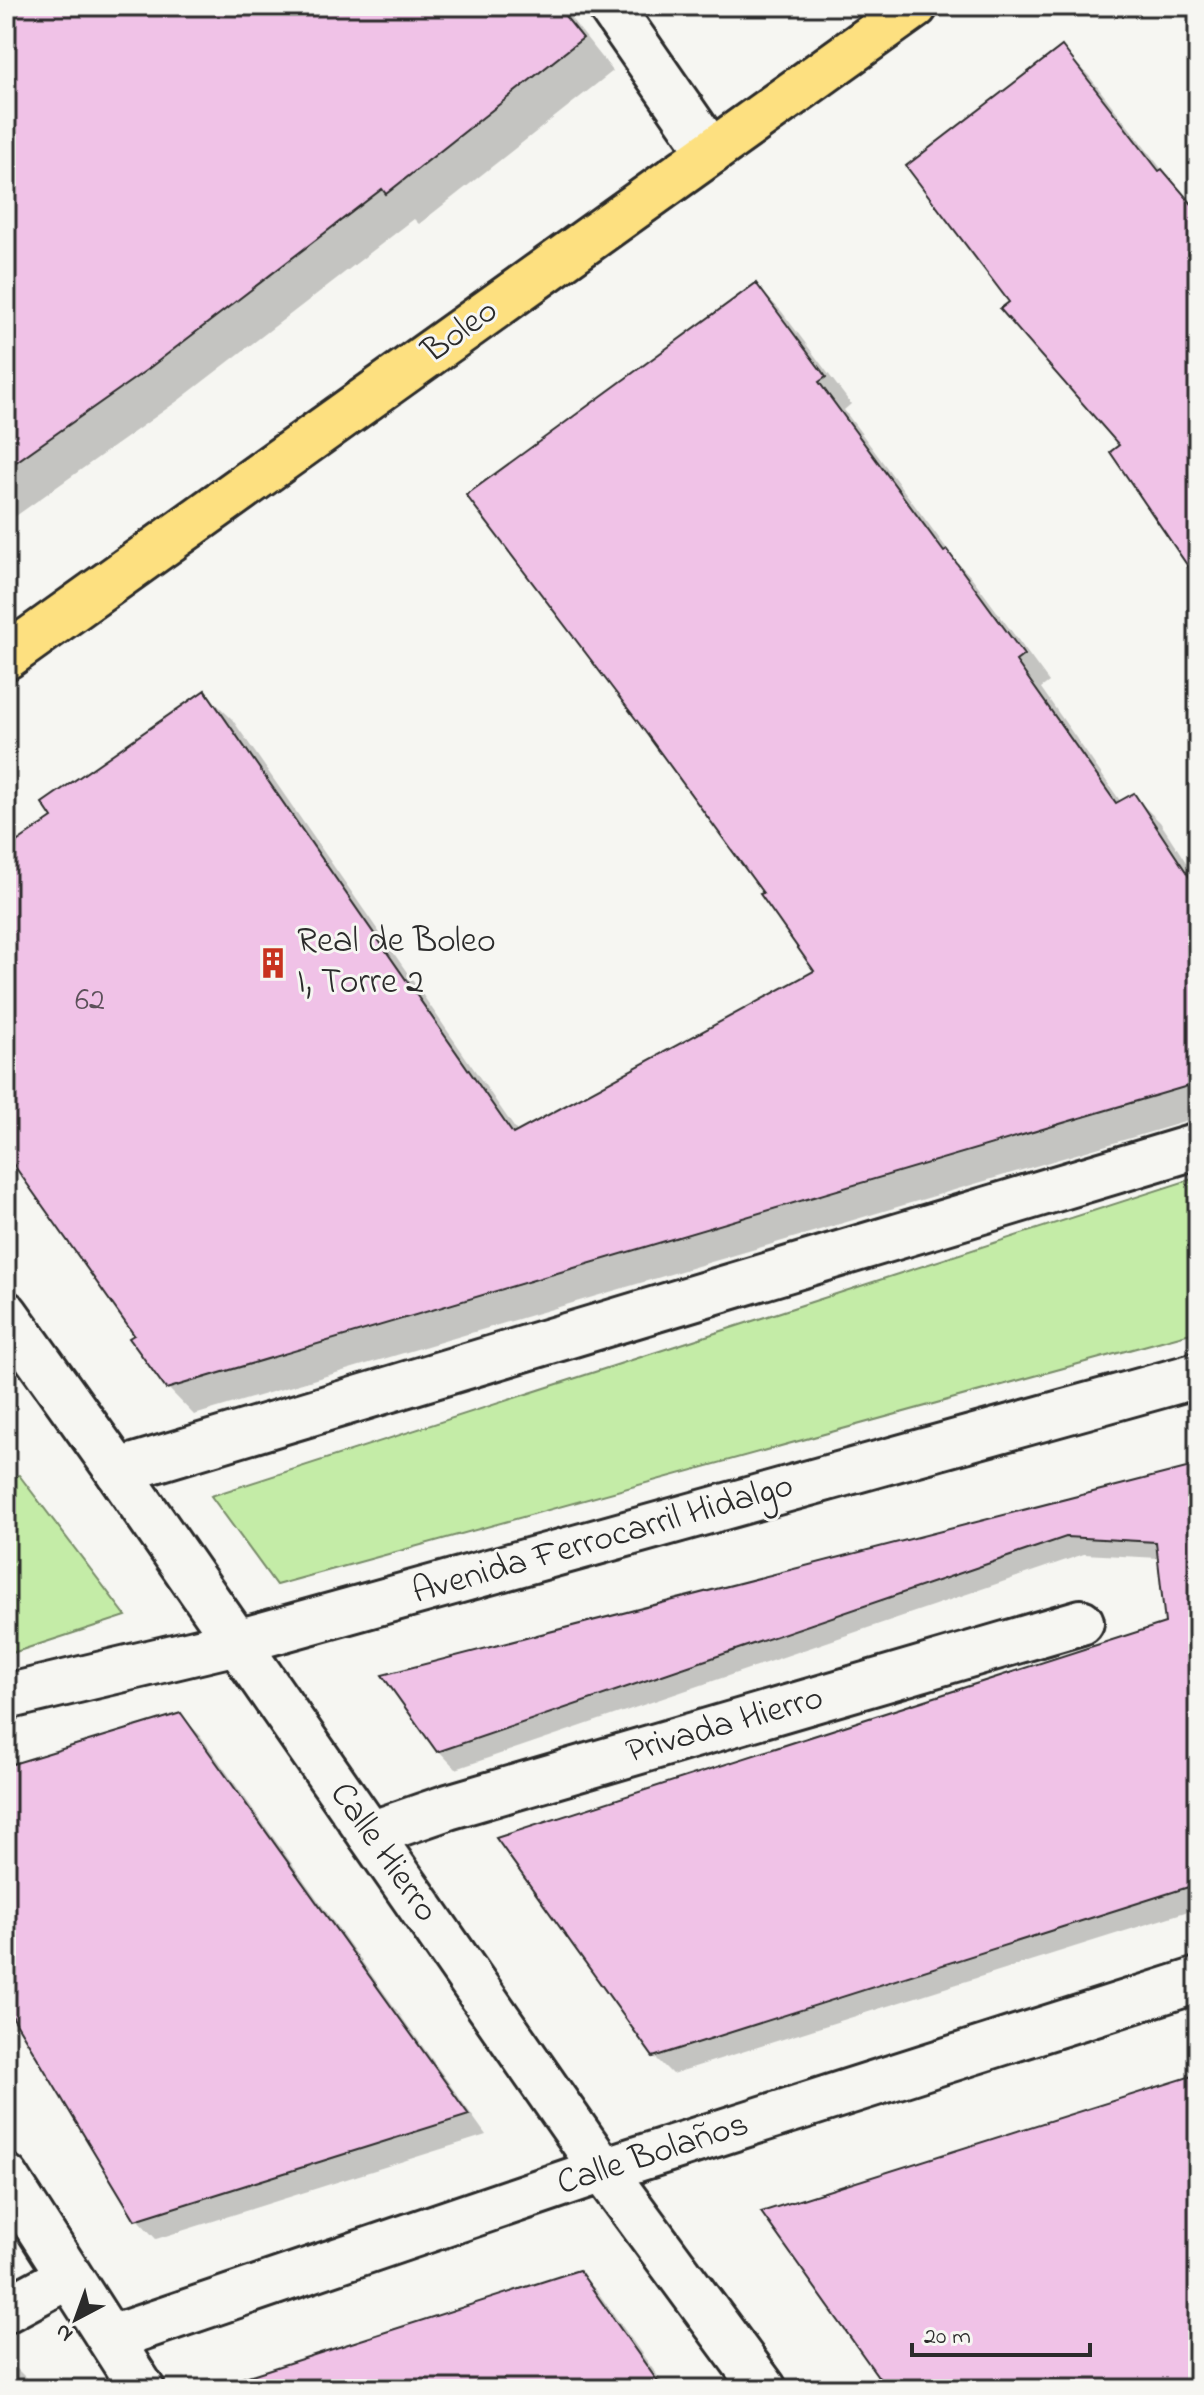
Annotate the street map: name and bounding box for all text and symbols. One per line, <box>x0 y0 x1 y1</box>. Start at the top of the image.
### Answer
street label: Boleo <box>411 286 510 378</box>
place label: Real de Boleo I, Torre 2 <box>297 916 496 1010</box>
building icon: Real de Boleo I, Torre 2 <box>256 946 290 980</box>
house number: 62 <box>75 978 105 1025</box>
street label: Avenida Ferrocarril Hidalgo <box>406 1460 800 1620</box>
street label: Privada Hierro <box>620 1673 830 1779</box>
street label: Calle Hierro <box>315 1772 451 1934</box>
street label: Calle Bolaños <box>550 2099 756 2211</box>
north arrow <box>36 2279 116 2359</box>
scale bar <box>912 2307 1090 2357</box>
text: N <box>49 2315 81 2349</box>
text: 20 m <box>924 2320 971 2355</box>

